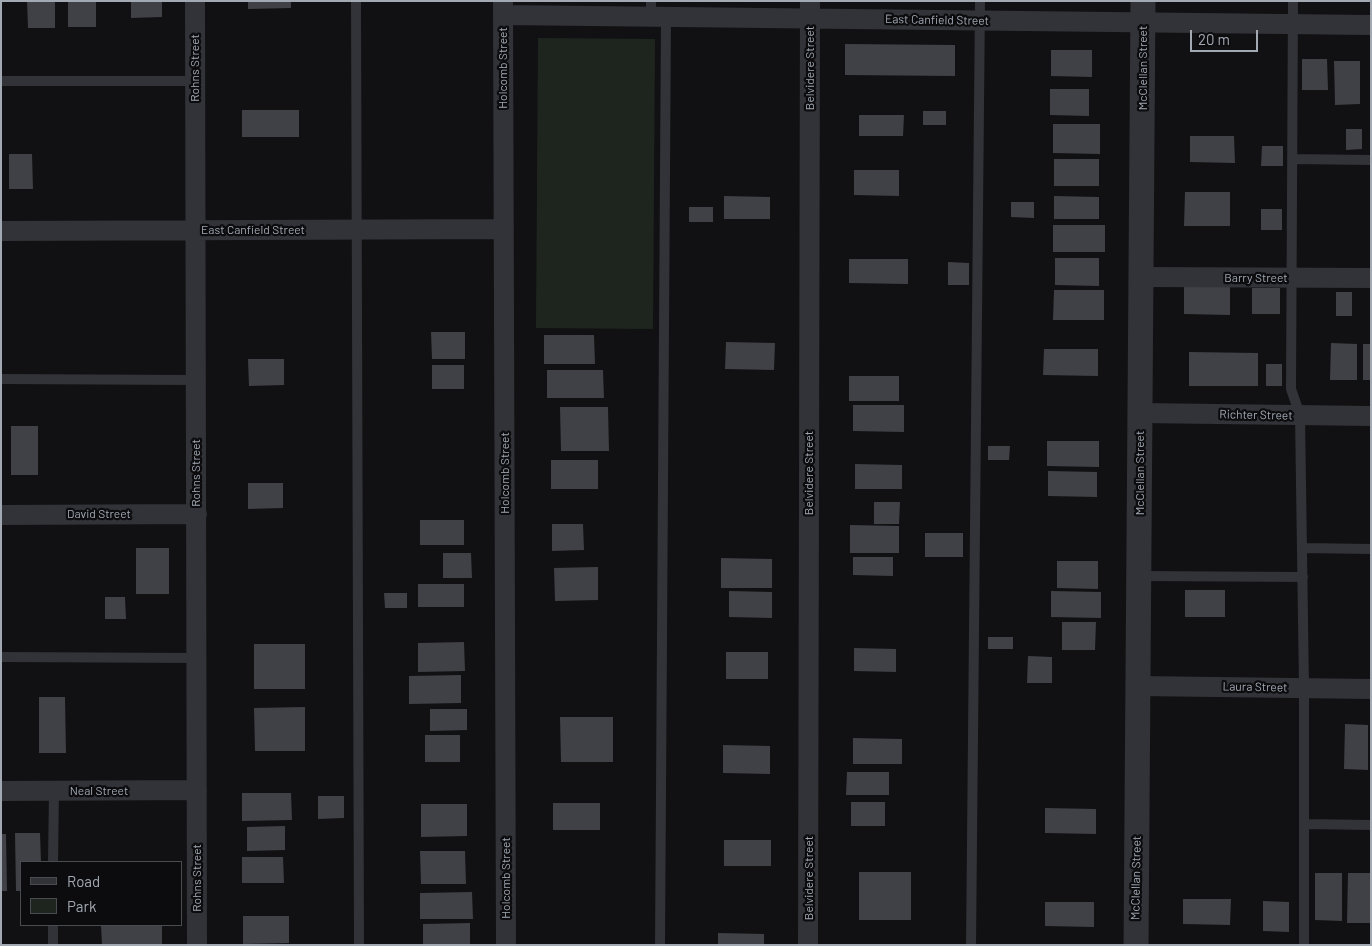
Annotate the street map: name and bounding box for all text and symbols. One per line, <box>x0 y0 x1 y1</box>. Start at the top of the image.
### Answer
street label: East Canfield Street <box>885 12 989 28</box>
scale bar <box>1192 20 1260 52</box>
street label: Belvidere Street <box>803 26 817 110</box>
street label: McClellan Street <box>1136 26 1150 110</box>
street label: Holcomb Street <box>496 27 510 109</box>
text: 20 m <box>1198 30 1230 48</box>
street label: Rohns Street <box>188 34 202 102</box>
street label: East Canfield Street <box>201 223 305 237</box>
street label: Barry Street <box>1224 271 1288 285</box>
street label: Richter Street <box>1219 407 1293 423</box>
street label: Belvidere Street <box>802 431 816 515</box>
street label: McClellan Street <box>1133 431 1147 515</box>
street label: Holcomb Street <box>498 432 512 514</box>
street label: Rohns Street <box>189 439 203 507</box>
street label: David Street <box>67 507 131 521</box>
street label: Laura Street <box>1222 679 1288 695</box>
street label: Neal Street <box>70 784 128 798</box>
street label: Belvidere Street <box>802 836 816 920</box>
street label: McClellan Street <box>1128 836 1144 920</box>
street label: Holcomb Street <box>499 837 513 919</box>
street label: Rohns Street <box>190 844 204 912</box>
legend <box>20 861 182 926</box>
text: Road <box>67 872 100 890</box>
text: Park <box>67 897 96 915</box>

